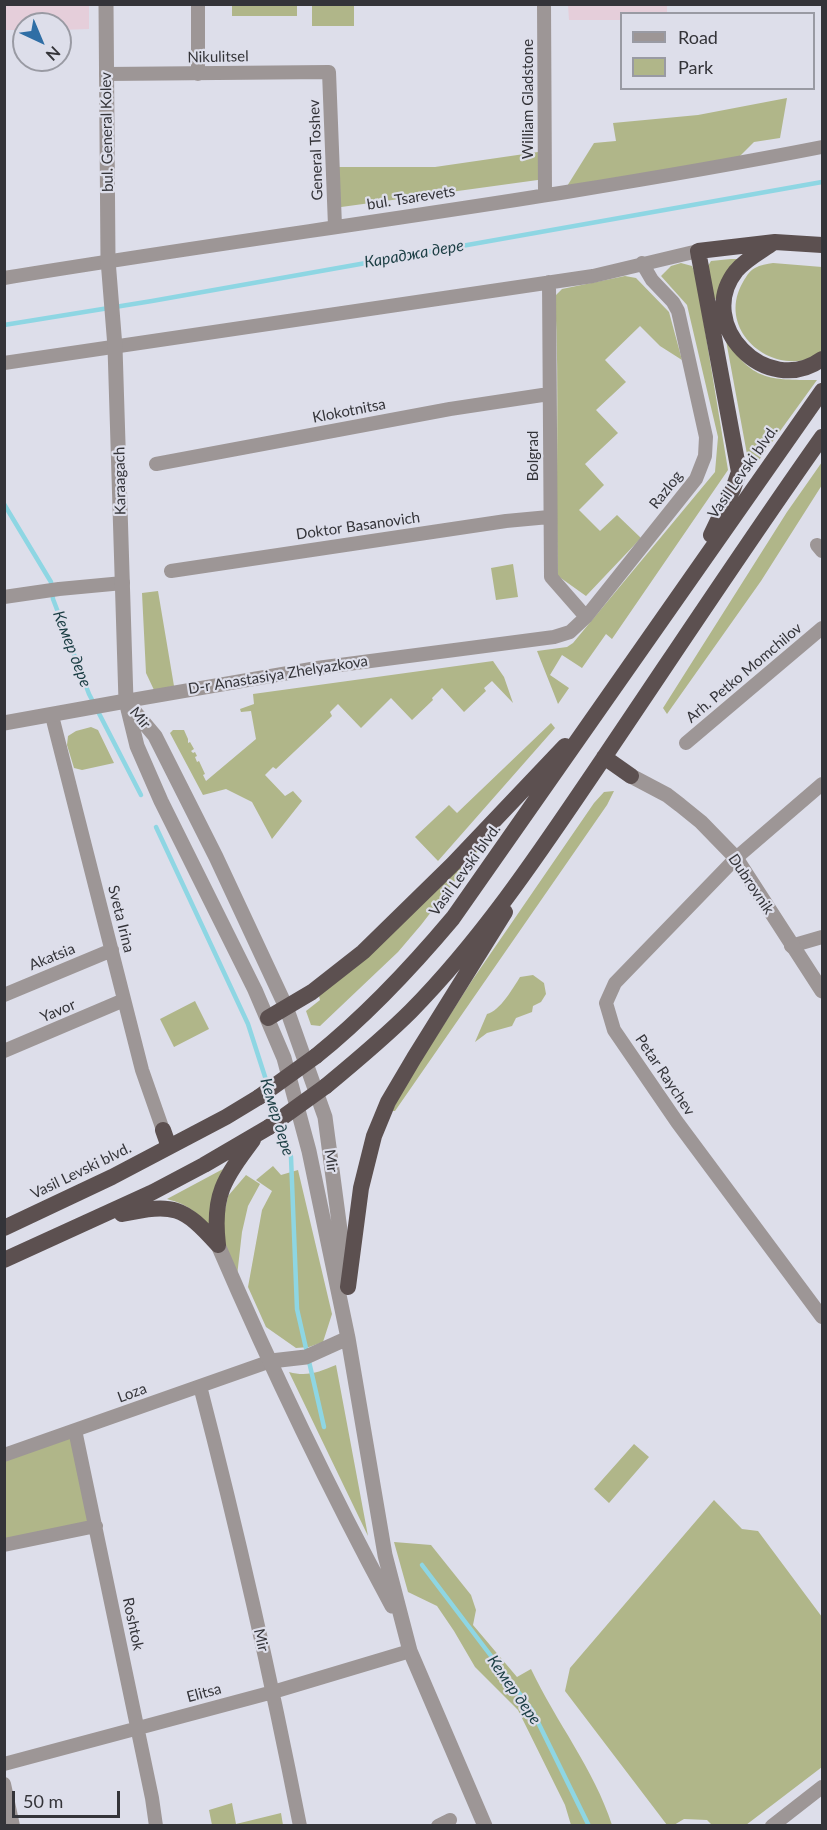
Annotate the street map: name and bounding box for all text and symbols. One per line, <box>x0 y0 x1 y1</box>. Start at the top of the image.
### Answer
north arrow <box>12 12 72 72</box>
legend <box>620 12 815 90</box>
text: Road <box>678 26 718 48</box>
street label: William Gladstone <box>519 39 537 159</box>
text: N <box>42 43 65 65</box>
street label: Nikulitsel <box>187 47 249 67</box>
text: Park <box>678 56 713 78</box>
street label: bul. General Kolev <box>97 72 117 192</box>
street label: General Toshev <box>305 99 327 201</box>
street label: bul. Tsarevets <box>366 182 456 214</box>
water label: Караджа дере <box>363 236 465 272</box>
street label: Klokotnitsa <box>311 395 387 427</box>
street label: Vasil Levski blvd. <box>704 422 782 522</box>
street label: Bolgrad <box>524 431 542 481</box>
street label: Karaagach <box>110 447 130 515</box>
street label: Razlog <box>646 467 686 513</box>
street label: Doktor Basanovich <box>295 508 421 544</box>
water label: Кемер дере <box>49 608 95 690</box>
street label: Arh. Petko Momchilov <box>682 619 806 727</box>
street label: D-r Anastasiya Zhelyazkova <box>187 652 369 698</box>
street label: Mir <box>126 703 154 733</box>
street label: Vasil Levski blvd. <box>426 820 504 920</box>
street label: Dubrovnik <box>724 850 778 918</box>
street label: Sveta Irina <box>104 883 138 955</box>
street label: Akatsia <box>26 940 78 974</box>
street label: Yavor <box>38 996 78 1026</box>
street label: Petar Raychev <box>631 1031 699 1119</box>
water label: Кемер дере <box>256 1076 298 1158</box>
street label: Vasil Levski blvd. <box>28 1139 134 1203</box>
street label: Mir <box>320 1148 342 1174</box>
street label: Loza <box>115 1379 149 1407</box>
street label: Roshtok <box>119 1596 147 1652</box>
street label: Mir <box>250 1627 272 1653</box>
water label: Кемер дере <box>483 1652 545 1728</box>
street label: Elitsa <box>185 1680 223 1706</box>
scale bar <box>15 1779 123 1817</box>
text: 50 m <box>23 1790 63 1812</box>

